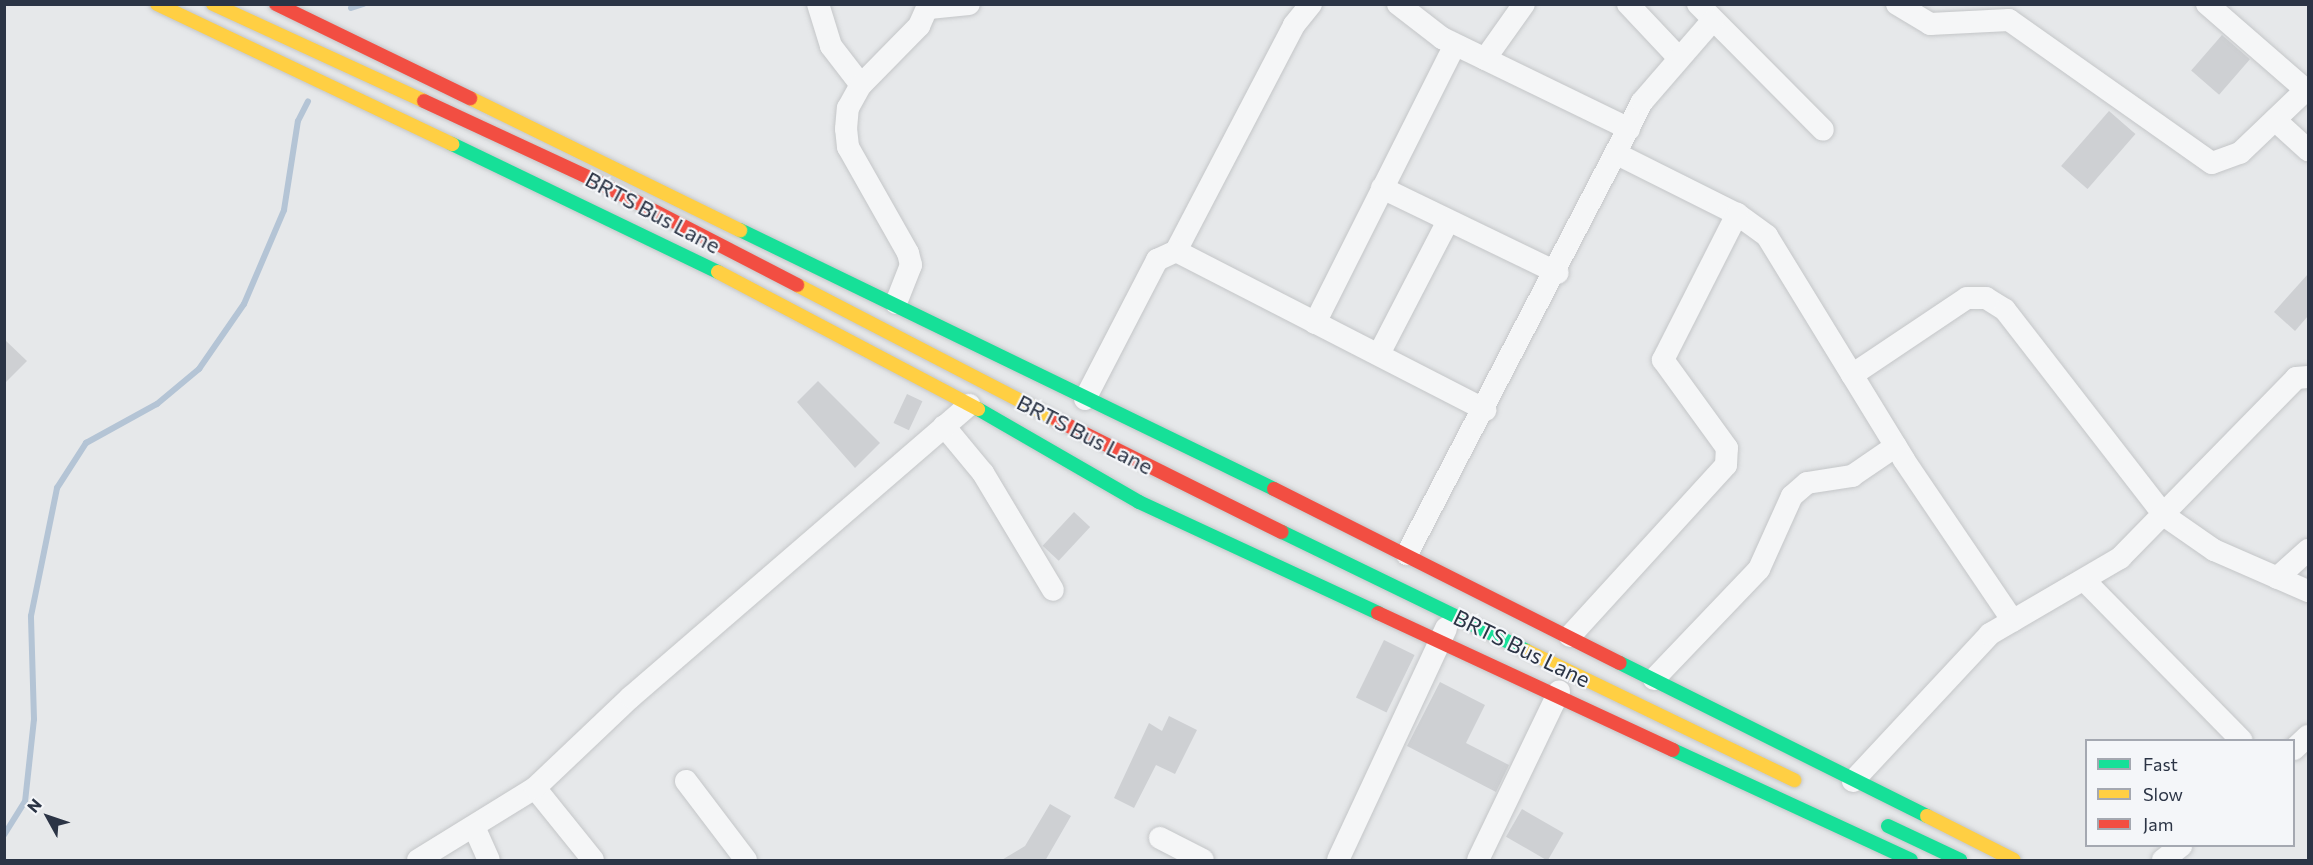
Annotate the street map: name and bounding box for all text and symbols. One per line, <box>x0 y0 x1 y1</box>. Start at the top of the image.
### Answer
street label: BRTS Bus Lane <box>581 165 725 259</box>
street label: BRTS Bus Lane <box>1013 388 1157 480</box>
street label: BRTS Bus Lane <box>1449 604 1595 692</box>
legend <box>2085 739 2295 847</box>
text: Fast <box>2143 753 2178 775</box>
text: Slow <box>2143 783 2183 805</box>
north arrow <box>18 787 78 847</box>
text: N <box>23 794 45 816</box>
text: Jam <box>2143 813 2173 835</box>

